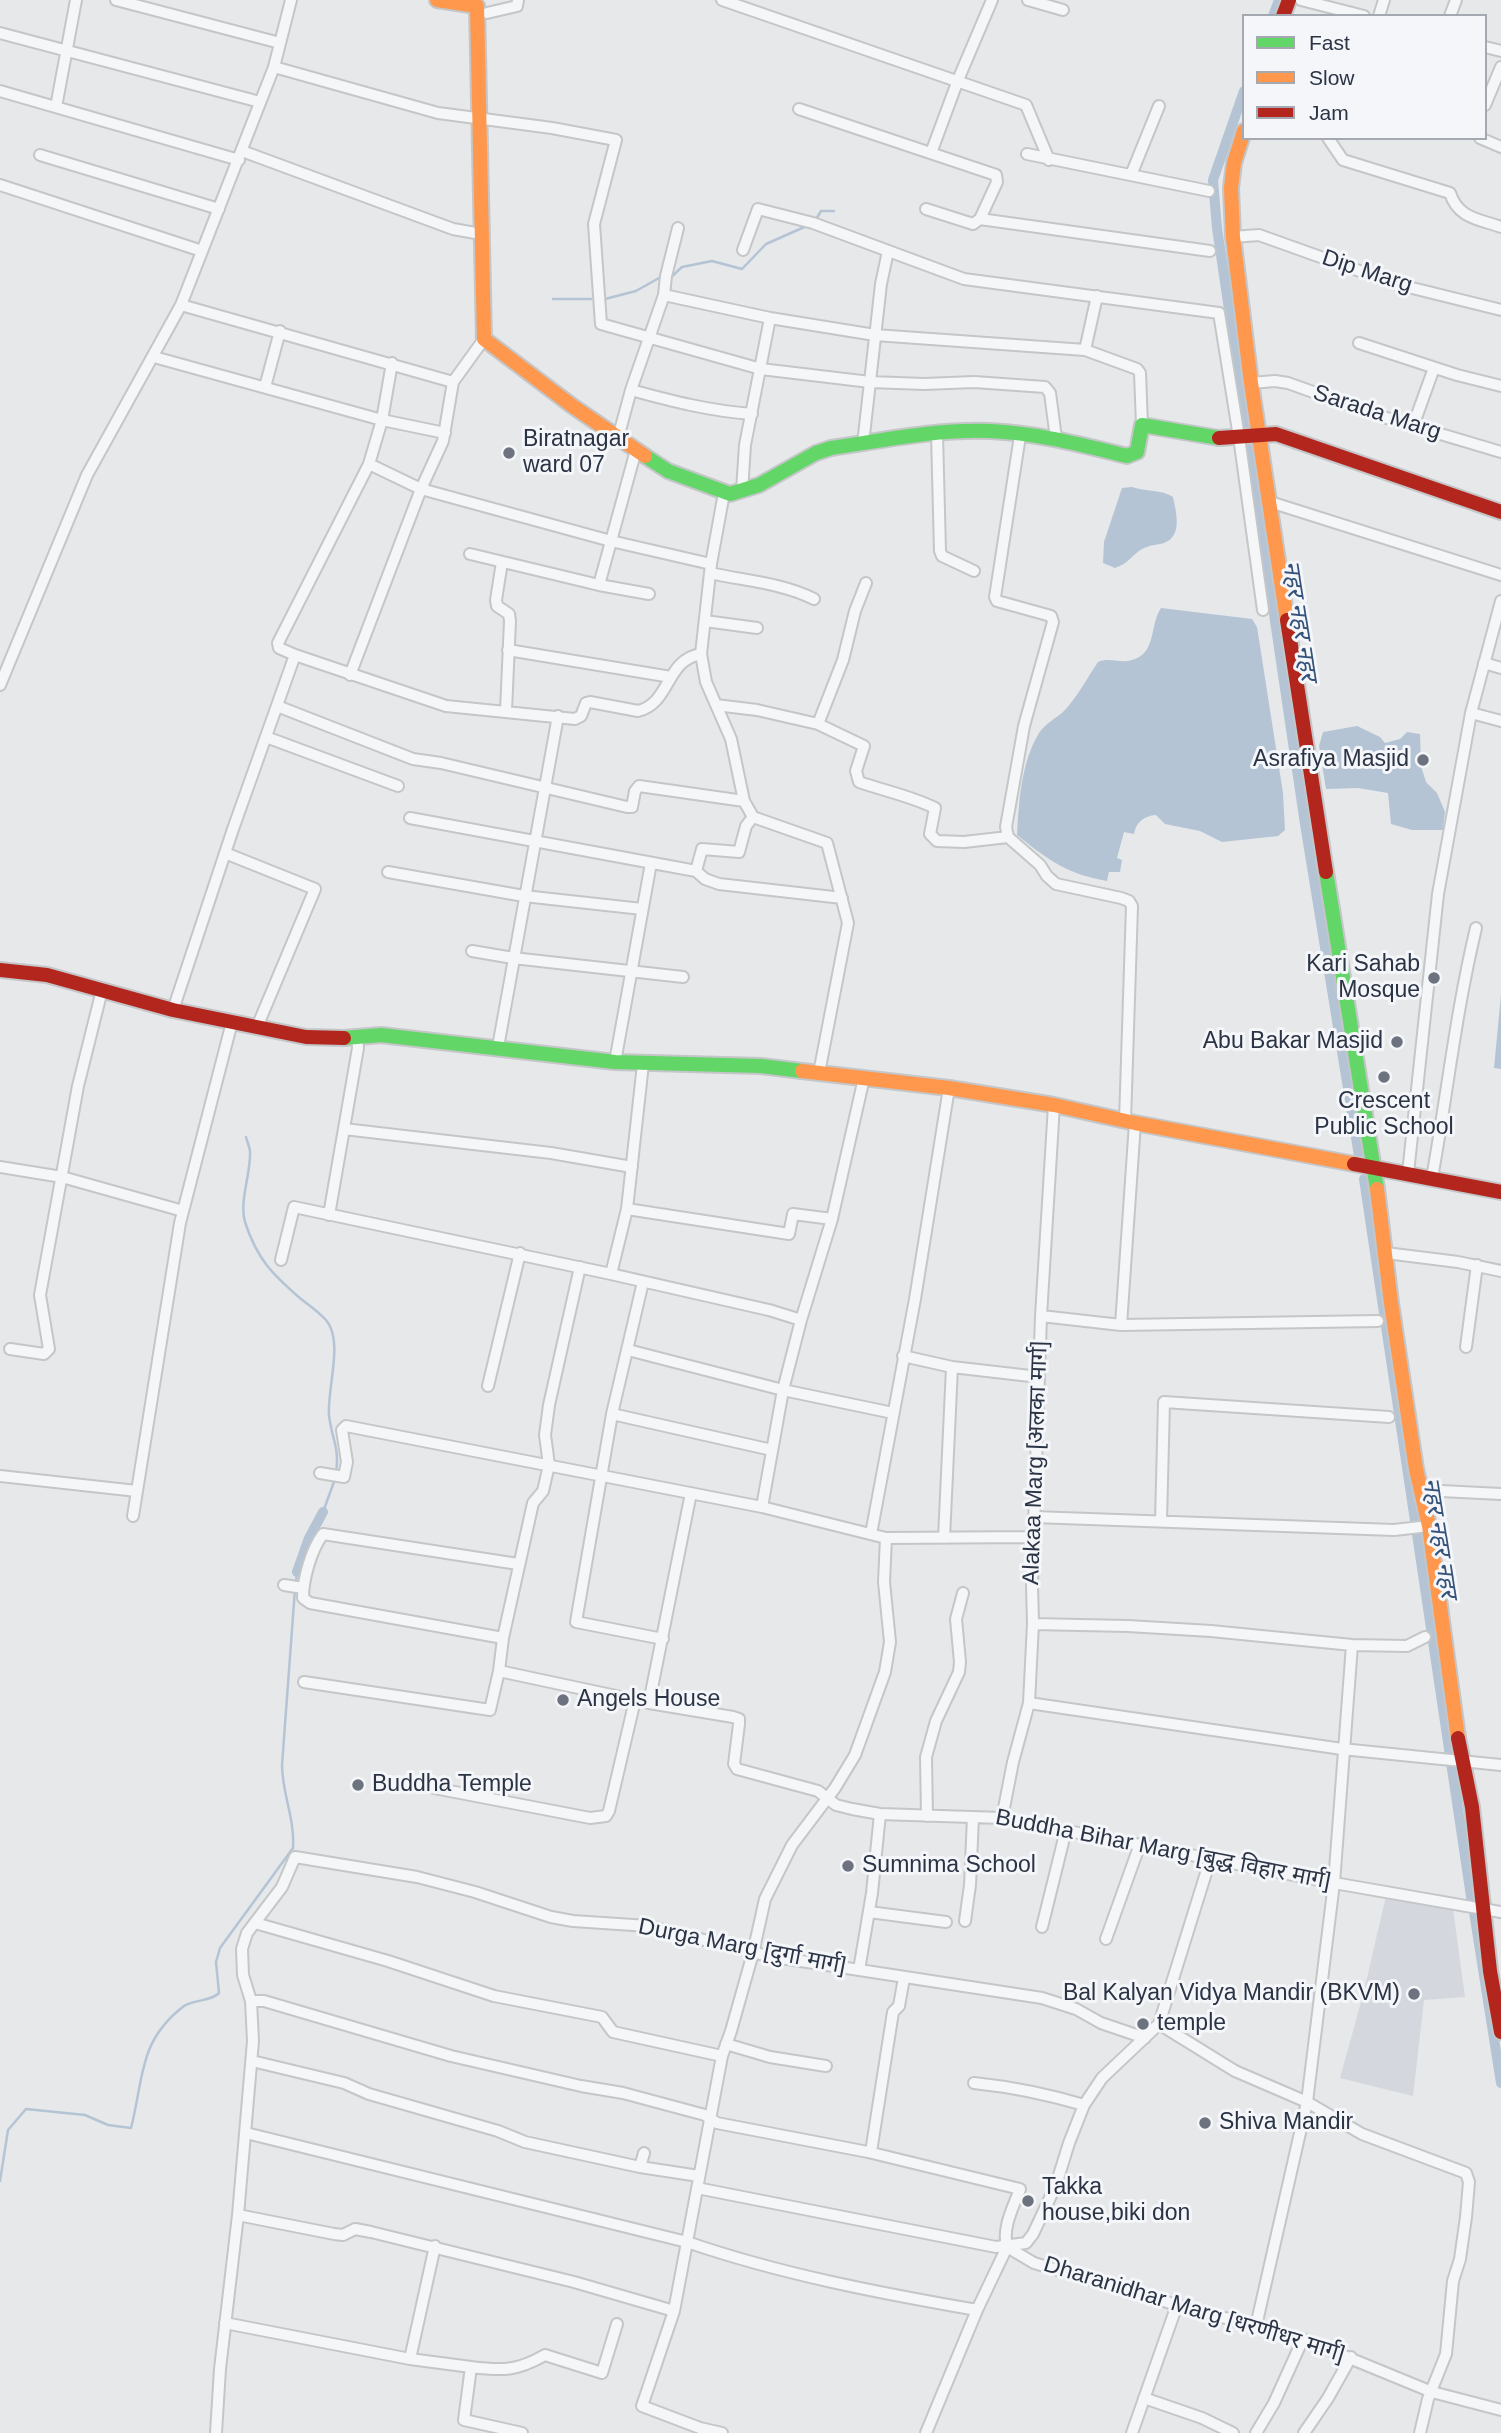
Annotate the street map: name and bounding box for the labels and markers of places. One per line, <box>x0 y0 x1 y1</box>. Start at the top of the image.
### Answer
place label: Biratnagar ward 07 <box>523 426 629 480</box>
marker: Biratnagar ward 07 <box>501 445 517 461</box>
place label: Asrafiya Masjid <box>1253 746 1409 774</box>
marker: Asrafiya Masjid <box>1415 752 1431 768</box>
place label: Kari Sahab Mosque <box>1306 951 1420 1005</box>
marker: Kari Sahab Mosque <box>1426 970 1442 986</box>
place label: Abu Bakar Masjid <box>1203 1028 1383 1056</box>
marker: Abu Bakar Masjid <box>1389 1034 1405 1050</box>
marker: Crescent Public School <box>1376 1069 1392 1085</box>
place label: Crescent Public School <box>1314 1088 1454 1142</box>
place label: Angels House <box>577 1686 720 1714</box>
marker: Angels House <box>555 1692 571 1708</box>
place label: Buddha Temple <box>372 1771 532 1799</box>
marker: Buddha Temple <box>350 1777 366 1793</box>
place label: Sumnima School <box>862 1852 1036 1880</box>
marker: Sumnima School <box>840 1858 856 1874</box>
place label: Bal Kalyan Vidya Mandir (BKVM) <box>1063 1980 1400 2008</box>
marker: Bal Kalyan Vidya Mandir (BKVM) <box>1406 1986 1422 2002</box>
place label: temple <box>1157 2010 1226 2038</box>
marker: temple <box>1135 2016 1151 2032</box>
place label: Shiva Mandir <box>1219 2109 1353 2137</box>
marker: Shiva Mandir <box>1197 2115 1213 2131</box>
place label: Takka house,biki don <box>1042 2174 1190 2228</box>
marker: Takka house,biki don <box>1020 2193 1036 2209</box>

